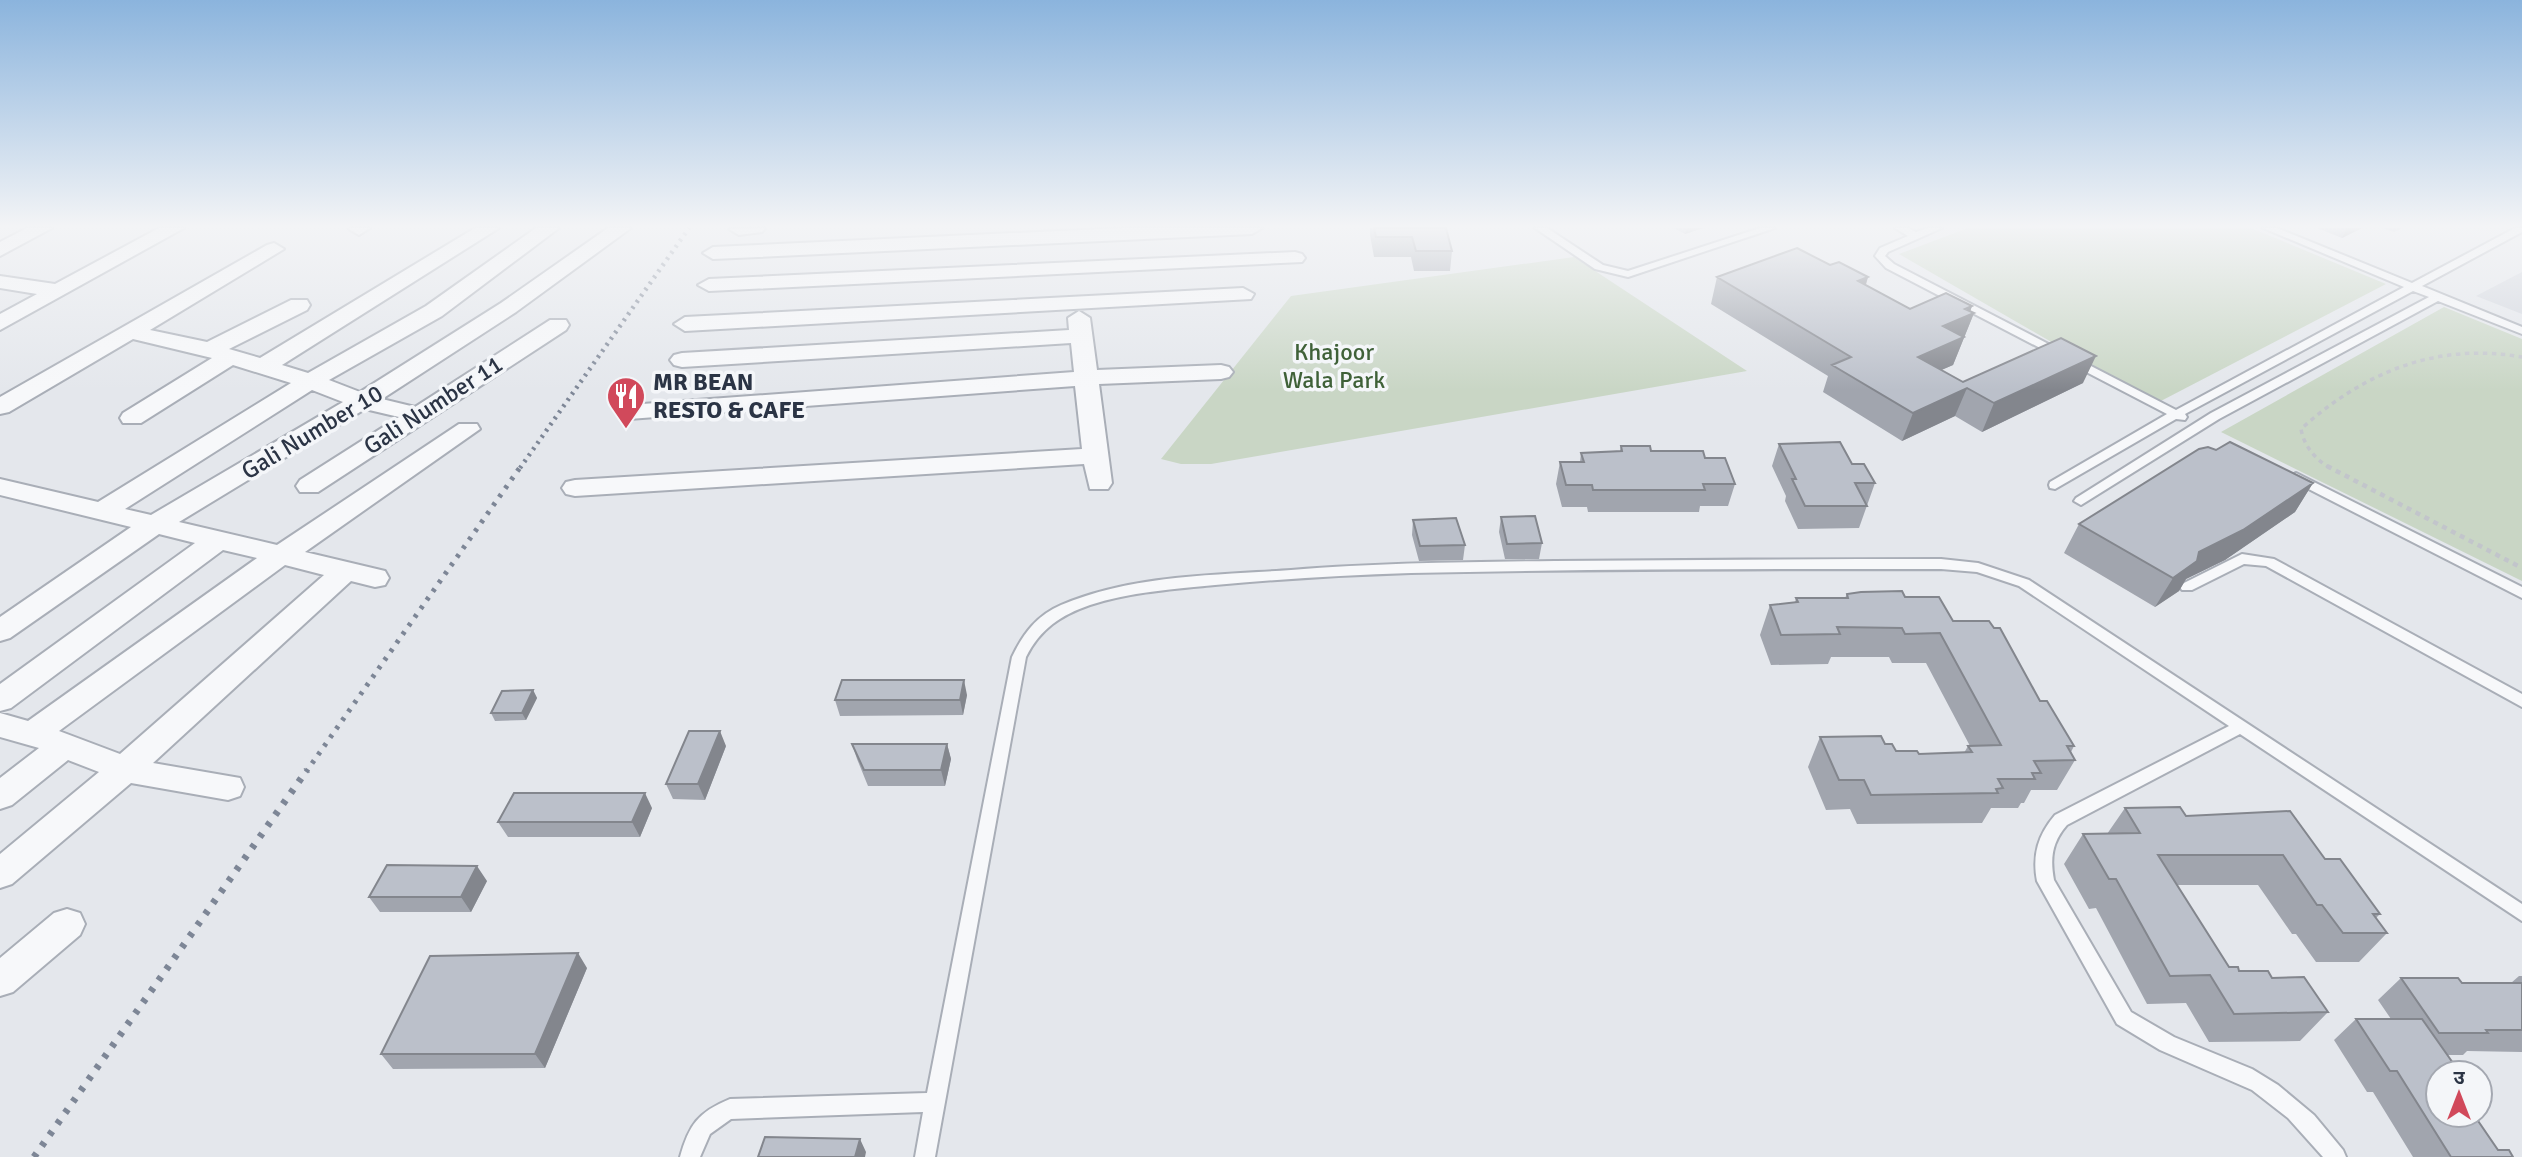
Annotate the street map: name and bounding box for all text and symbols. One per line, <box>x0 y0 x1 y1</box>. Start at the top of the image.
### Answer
park label: Khajoor Wala Park <box>1283 337 1385 395</box>
street label: Gali Number 11 <box>358 349 508 461</box>
place label: MR BEAN RESTO & CAFE <box>653 367 805 425</box>
restaurant icon: MR BEAN RESTO & CAFE <box>605 375 647 430</box>
street label: Gali Number 10 <box>236 378 388 486</box>
north arrow <box>2424 1059 2494 1129</box>
text: उ <box>2453 1066 2465 1090</box>

